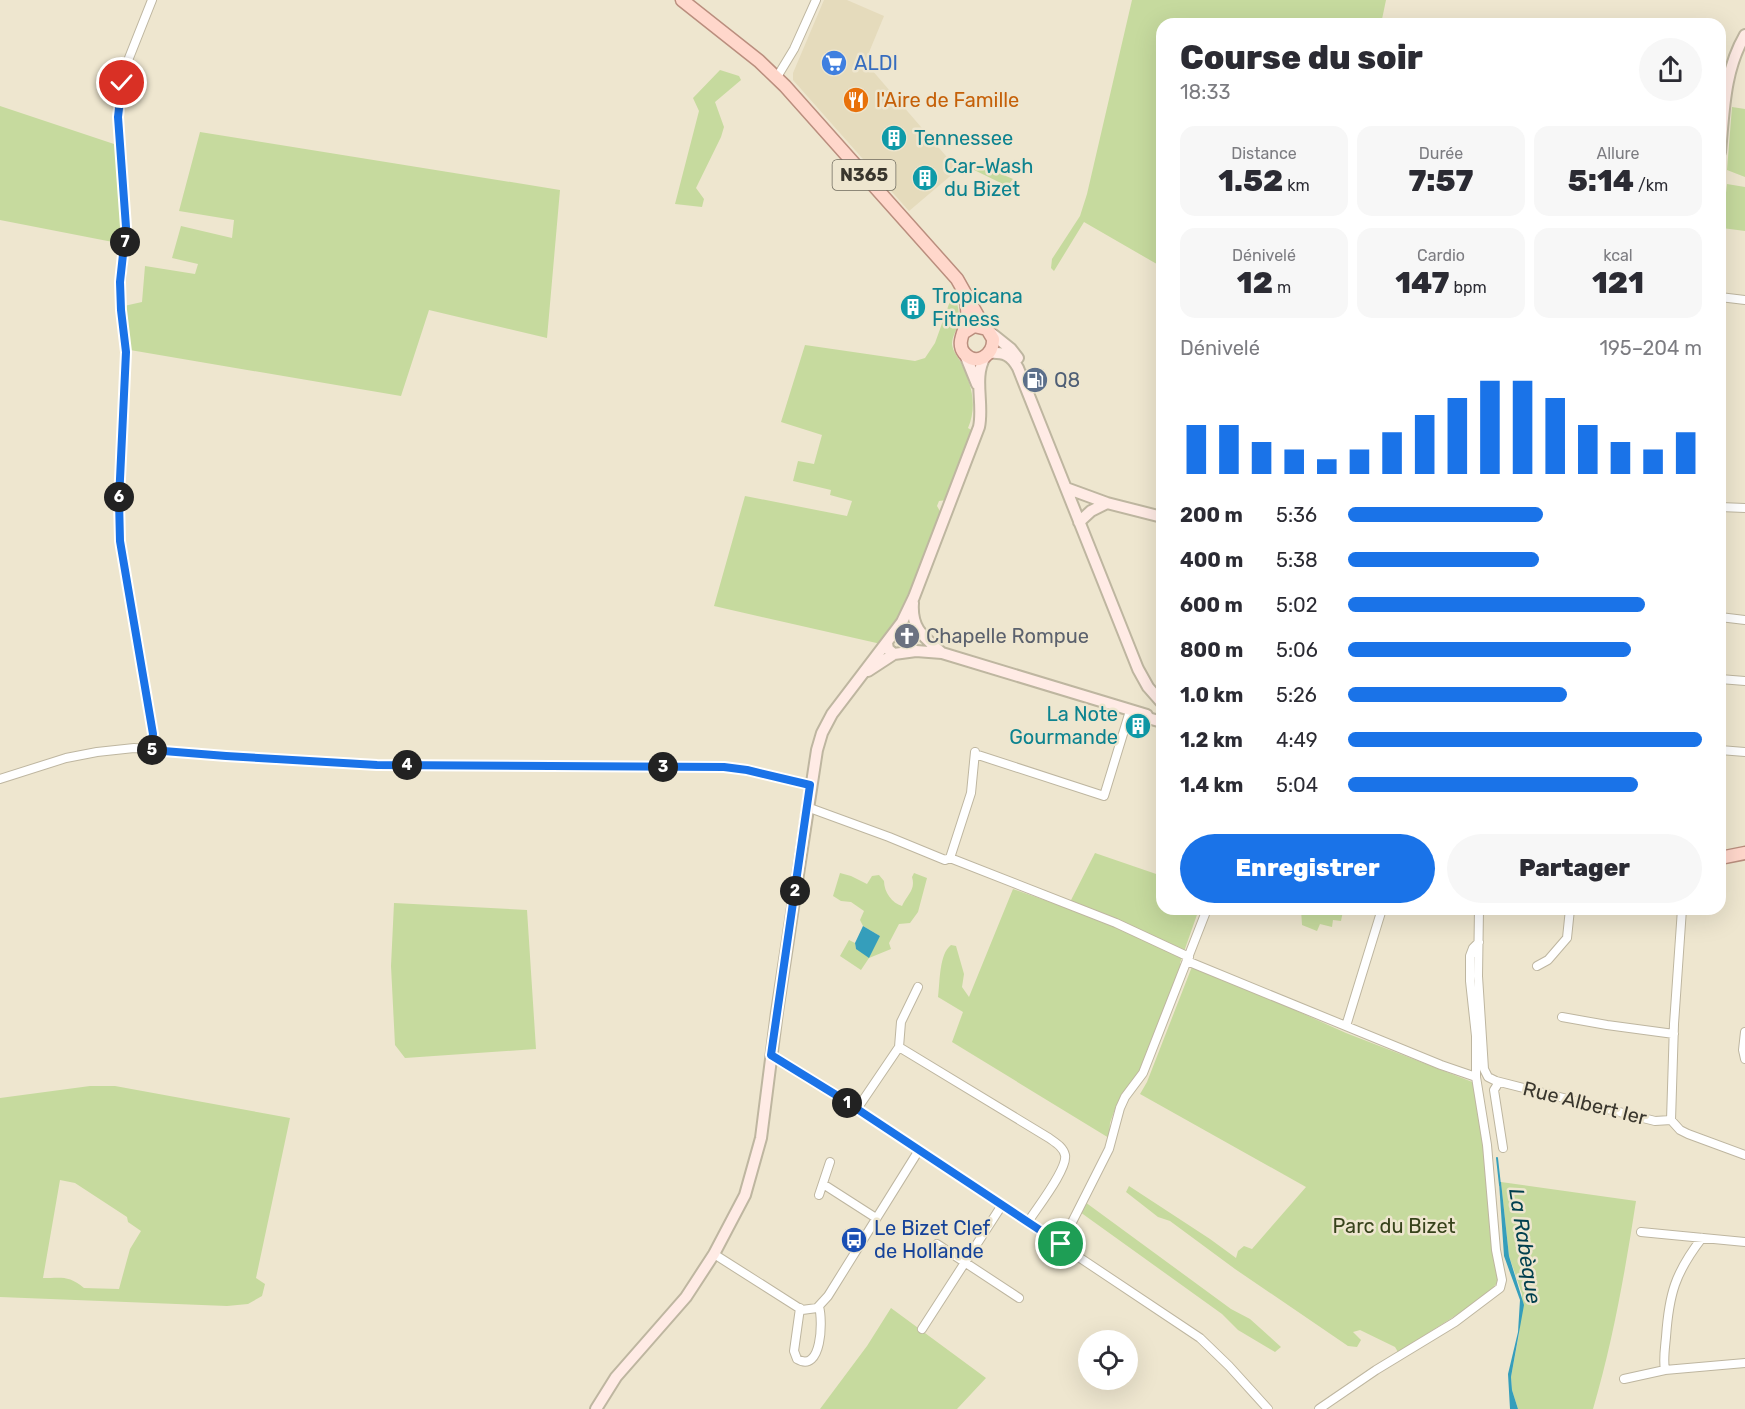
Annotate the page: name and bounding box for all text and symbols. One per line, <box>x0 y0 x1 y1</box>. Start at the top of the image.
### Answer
text: Course du soir <box>1180 38 1423 77</box>
button: share <box>1639 38 1702 101</box>
supermarket icon: ALDI <box>819 48 849 78</box>
place label: ALDI <box>854 51 898 75</box>
pin <box>96 57 147 108</box>
icon: check <box>105 66 138 99</box>
text: 18:33 <box>1180 80 1230 104</box>
restaurant icon: l'Aire de Famille <box>841 85 871 115</box>
place label: l'Aire de Famille <box>876 88 1019 112</box>
building icon: Tennessee <box>879 123 909 153</box>
place label: Tennessee <box>914 126 1013 150</box>
text: Distance <box>1231 144 1297 163</box>
text: Durée <box>1419 144 1463 163</box>
text: Allure <box>1596 144 1640 163</box>
place label: Car-Wash du Bizet <box>944 154 1033 201</box>
road number: N365 <box>832 160 896 190</box>
building icon: Car-Wash du Bizet <box>910 163 940 193</box>
text: 1.52 <box>1218 163 1283 199</box>
text: 7:57 <box>1408 163 1474 199</box>
text: 5:14 <box>1568 163 1634 199</box>
text: km <box>1283 176 1310 195</box>
text: /km <box>1634 176 1668 195</box>
pin: 7 <box>110 227 140 257</box>
text: 7 <box>120 232 130 251</box>
text: Dénivelé <box>1232 246 1296 265</box>
text: Cardio <box>1417 246 1465 265</box>
text: kcal <box>1603 246 1633 265</box>
text: 12 <box>1237 265 1273 301</box>
text: 147 <box>1395 265 1450 301</box>
text: 121 <box>1592 265 1644 301</box>
text: m <box>1273 278 1291 297</box>
text: bpm <box>1450 278 1487 297</box>
place label: Tropicana Fitness <box>932 284 1023 331</box>
building icon: Tropicana Fitness <box>898 292 928 322</box>
text: Dénivelé <box>1180 336 1260 360</box>
text: 195–204 m <box>1599 336 1702 360</box>
fuel station icon: Q8 <box>1020 365 1050 395</box>
place label: Q8 <box>1054 368 1080 392</box>
pin: 6 <box>104 482 134 512</box>
text: 6 <box>114 487 124 506</box>
text: 200 m <box>1180 503 1243 527</box>
text: 5:36 <box>1276 503 1317 527</box>
text: 400 m <box>1180 548 1243 572</box>
text: 5:38 <box>1276 548 1318 572</box>
text: 600 m <box>1180 593 1243 617</box>
text: 5:02 <box>1276 593 1317 617</box>
church icon: Chapelle Rompue <box>892 621 922 651</box>
place label: Chapelle Rompue <box>926 624 1089 648</box>
text: 800 m <box>1180 638 1243 662</box>
text: 5:06 <box>1276 638 1318 662</box>
text: 1.0 km <box>1180 683 1243 707</box>
text: 5:26 <box>1276 683 1317 707</box>
place label: La Note Gourmande <box>1009 702 1118 749</box>
building icon: La Note Gourmande <box>1123 711 1153 741</box>
text: 1.2 km <box>1180 728 1243 752</box>
text: 4:49 <box>1276 728 1318 752</box>
pin: 5 <box>137 735 167 765</box>
text: 5 <box>147 740 157 759</box>
pin: 4 <box>392 750 422 780</box>
pin: 3 <box>648 752 678 782</box>
text: 4 <box>402 755 412 774</box>
text: 3 <box>658 757 668 776</box>
text: 1.4 km <box>1180 773 1243 797</box>
text: 5:04 <box>1276 773 1318 797</box>
button: Enregistrer <box>1180 834 1435 903</box>
button: Partager <box>1447 834 1702 903</box>
pin: 2 <box>780 876 810 906</box>
text: 2 <box>790 881 800 900</box>
street label: Rue Albert Ier <box>1521 1076 1650 1130</box>
pin: 1 <box>832 1088 862 1118</box>
text: 1 <box>843 1093 851 1112</box>
water label: La Rabèque <box>1504 1186 1547 1306</box>
park label: Parc du Bizet <box>1332 1214 1456 1238</box>
place label: Le Bizet Clef de Hollande <box>874 1216 991 1263</box>
pin <box>1035 1218 1086 1269</box>
bus stop icon: Le Bizet Clef de Hollande <box>839 1225 869 1255</box>
icon: arrive <box>1044 1227 1077 1260</box>
map controls <box>1078 1330 1138 1390</box>
button: locate <box>1078 1330 1138 1390</box>

